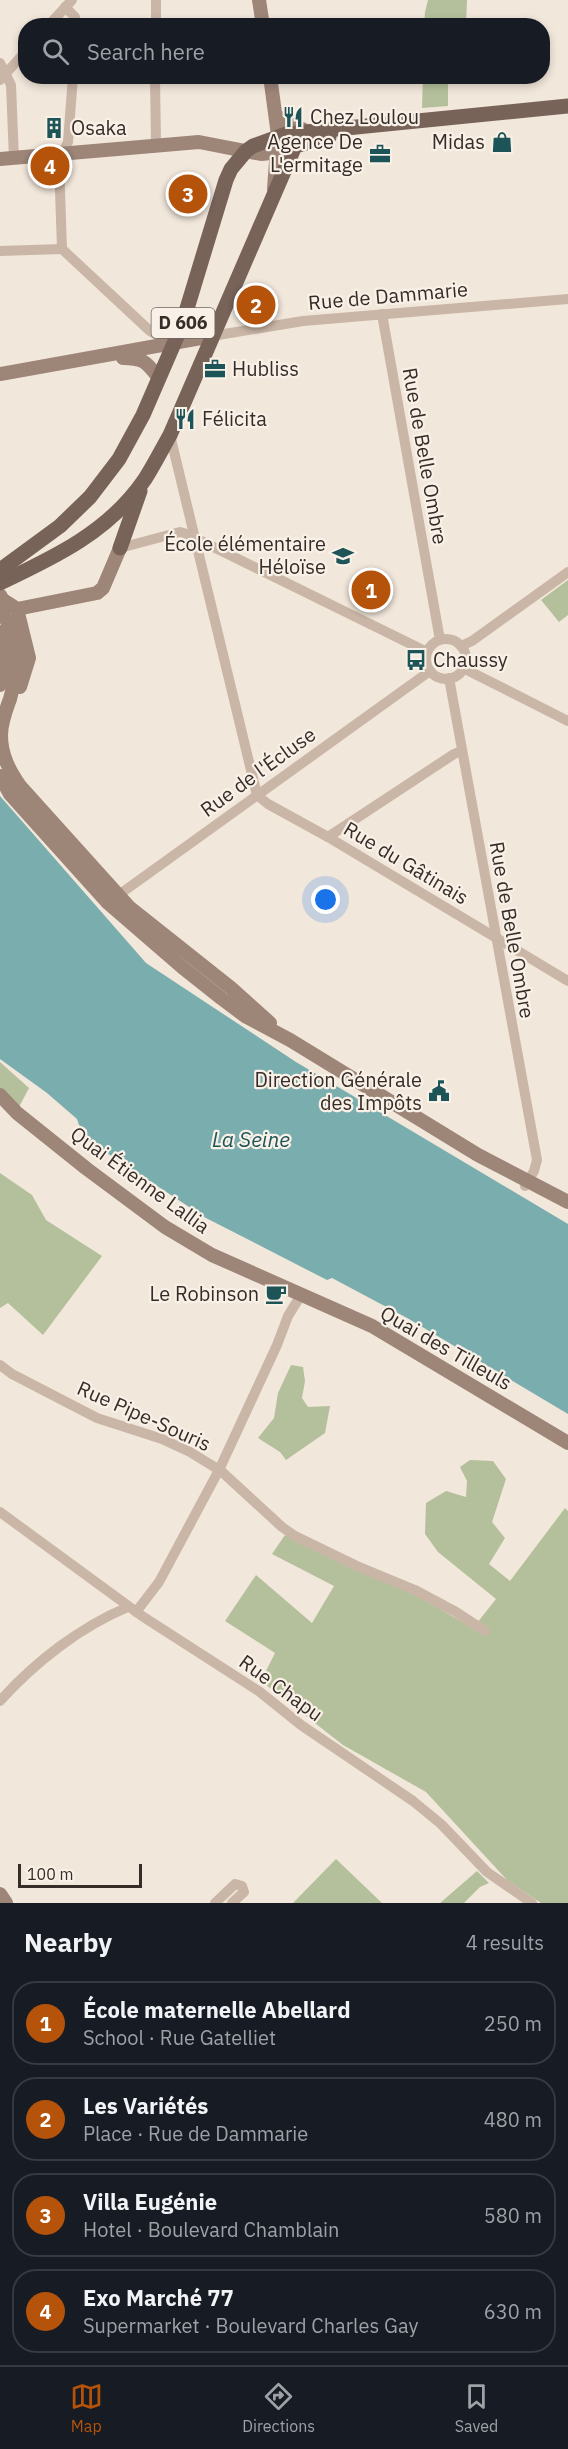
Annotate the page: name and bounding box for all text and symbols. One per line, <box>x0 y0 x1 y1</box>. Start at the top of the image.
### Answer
search box <box>18 18 550 84</box>
icon: search <box>39 35 72 68</box>
text: Search here <box>87 37 205 66</box>
place label: Chez Loulou <box>310 103 419 130</box>
restaurant icon: Chez Loulou <box>281 105 305 129</box>
place label: Osaka <box>71 114 127 141</box>
building icon: Osaka <box>42 116 66 140</box>
place label: Agence De L'ermitage <box>267 128 363 178</box>
place label: Midas <box>432 128 485 155</box>
shop icon: Midas <box>490 130 514 154</box>
office icon: Agence De L'ermitage <box>368 142 392 166</box>
pin: 4 <box>31 144 70 188</box>
pin: 3 <box>168 172 207 216</box>
street label: Rue de Dammarie <box>307 275 469 316</box>
pin: 2 <box>236 282 276 328</box>
road number: D 606 <box>152 308 214 338</box>
place label: Hubliss <box>232 355 299 382</box>
office icon: Hubliss <box>203 357 227 381</box>
street label: Rue de Belle Ombre <box>397 365 454 546</box>
place label: Félicita <box>202 405 267 432</box>
restaurant icon: Félicita <box>173 407 197 431</box>
place label: École élémentaire Héloïse <box>164 530 326 580</box>
school or university icon: École élémentaire Héloïse <box>331 544 355 568</box>
pin: 1 <box>352 568 391 612</box>
place label: Chaussy <box>433 646 508 673</box>
bus stop icon: Chaussy <box>404 648 428 672</box>
street label: Rue de l'Écluse <box>195 721 321 823</box>
street label: Rue du Gâtinais <box>339 815 474 910</box>
street label: Rue de Belle Ombre <box>484 839 541 1020</box>
your location <box>311 885 340 914</box>
place label: Direction Générale des Impôts <box>254 1066 422 1116</box>
public building icon: Direction Générale des Impôts <box>427 1079 451 1103</box>
street label: Quai Étienne Lallia <box>65 1120 216 1240</box>
water label: La Seine <box>212 1125 290 1153</box>
place label: Le Robinson <box>150 1280 259 1307</box>
cafe icon: Le Robinson <box>264 1282 288 1306</box>
street label: Quai des Tilleuls <box>376 1299 517 1396</box>
street label: Rue Pipe-Souris <box>73 1374 215 1457</box>
street label: Rue Chapu <box>234 1648 329 1727</box>
scale bar <box>18 1861 142 1888</box>
text: 100 m <box>27 1864 74 1884</box>
text: Nearby <box>24 1925 112 1959</box>
text: 4 results <box>466 1929 544 1956</box>
text: École maternelle Abellard <box>83 1995 351 2024</box>
text: 1 <box>40 2010 52 2037</box>
text: 250 m <box>484 2010 542 2037</box>
text: School · Rue Gatelliet <box>83 2024 276 2051</box>
text: Les Variétés <box>83 2091 208 2120</box>
text: 2 <box>40 2106 52 2133</box>
text: 480 m <box>484 2106 542 2133</box>
text: Place · Rue de Dammarie <box>83 2120 308 2147</box>
text: Villa Eugénie <box>83 2187 217 2216</box>
text: 3 <box>40 2202 52 2229</box>
text: 580 m <box>484 2202 542 2229</box>
text: Hotel · Boulevard Chamblain <box>83 2216 339 2243</box>
text: Exo Marché 77 <box>83 2283 234 2312</box>
text: 4 <box>40 2298 52 2325</box>
text: 630 m <box>484 2298 542 2325</box>
text: Supermarket · Boulevard Charles Gay <box>83 2312 418 2339</box>
tab: Map <box>70 2380 103 2436</box>
tab: Directions <box>242 2380 315 2436</box>
tab: Saved <box>455 2380 498 2436</box>

